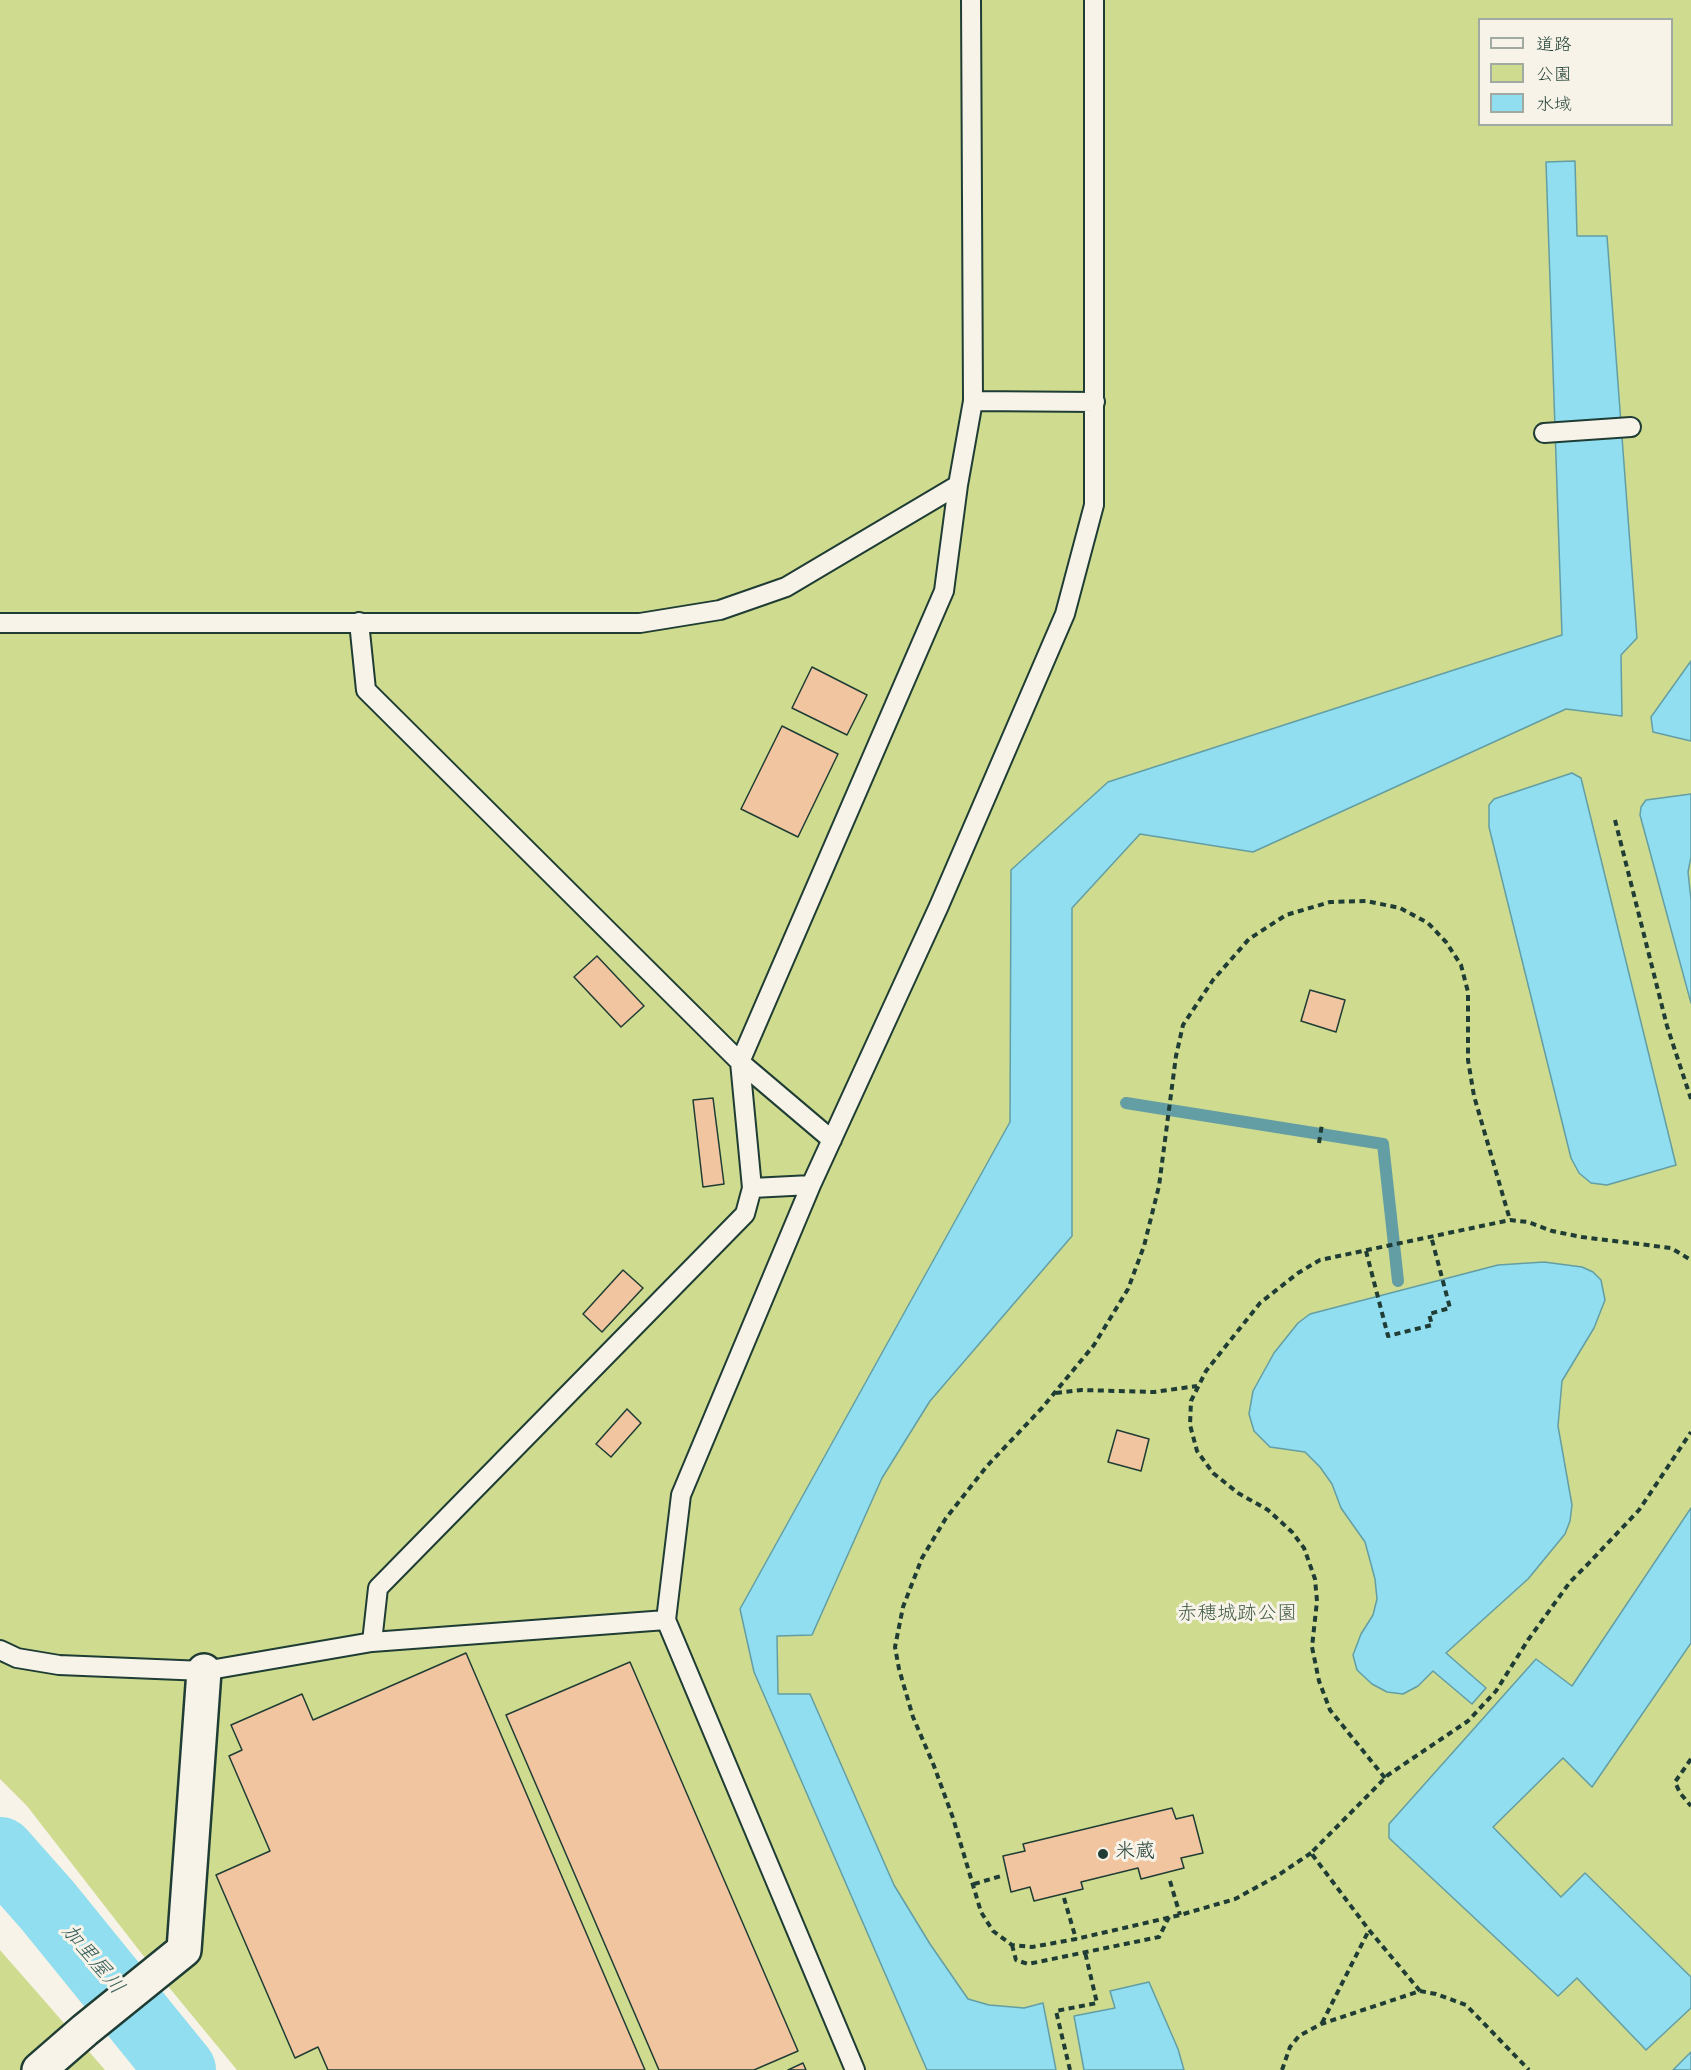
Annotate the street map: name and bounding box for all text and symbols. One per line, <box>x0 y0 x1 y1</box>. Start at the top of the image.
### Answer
legend <box>1478 18 1673 126</box>
text: 道路 <box>1536 36 1572 57</box>
text: 公園 <box>1536 66 1572 87</box>
text: 水域 <box>1536 96 1572 117</box>
park label: 赤穂城跡公園 <box>1177 1604 1297 1628</box>
place label: 米蔵 <box>1115 1842 1155 1866</box>
marker: 米蔵 <box>1096 1847 1110 1861</box>
water label: 加里屋川 <box>54 1921 128 2001</box>

